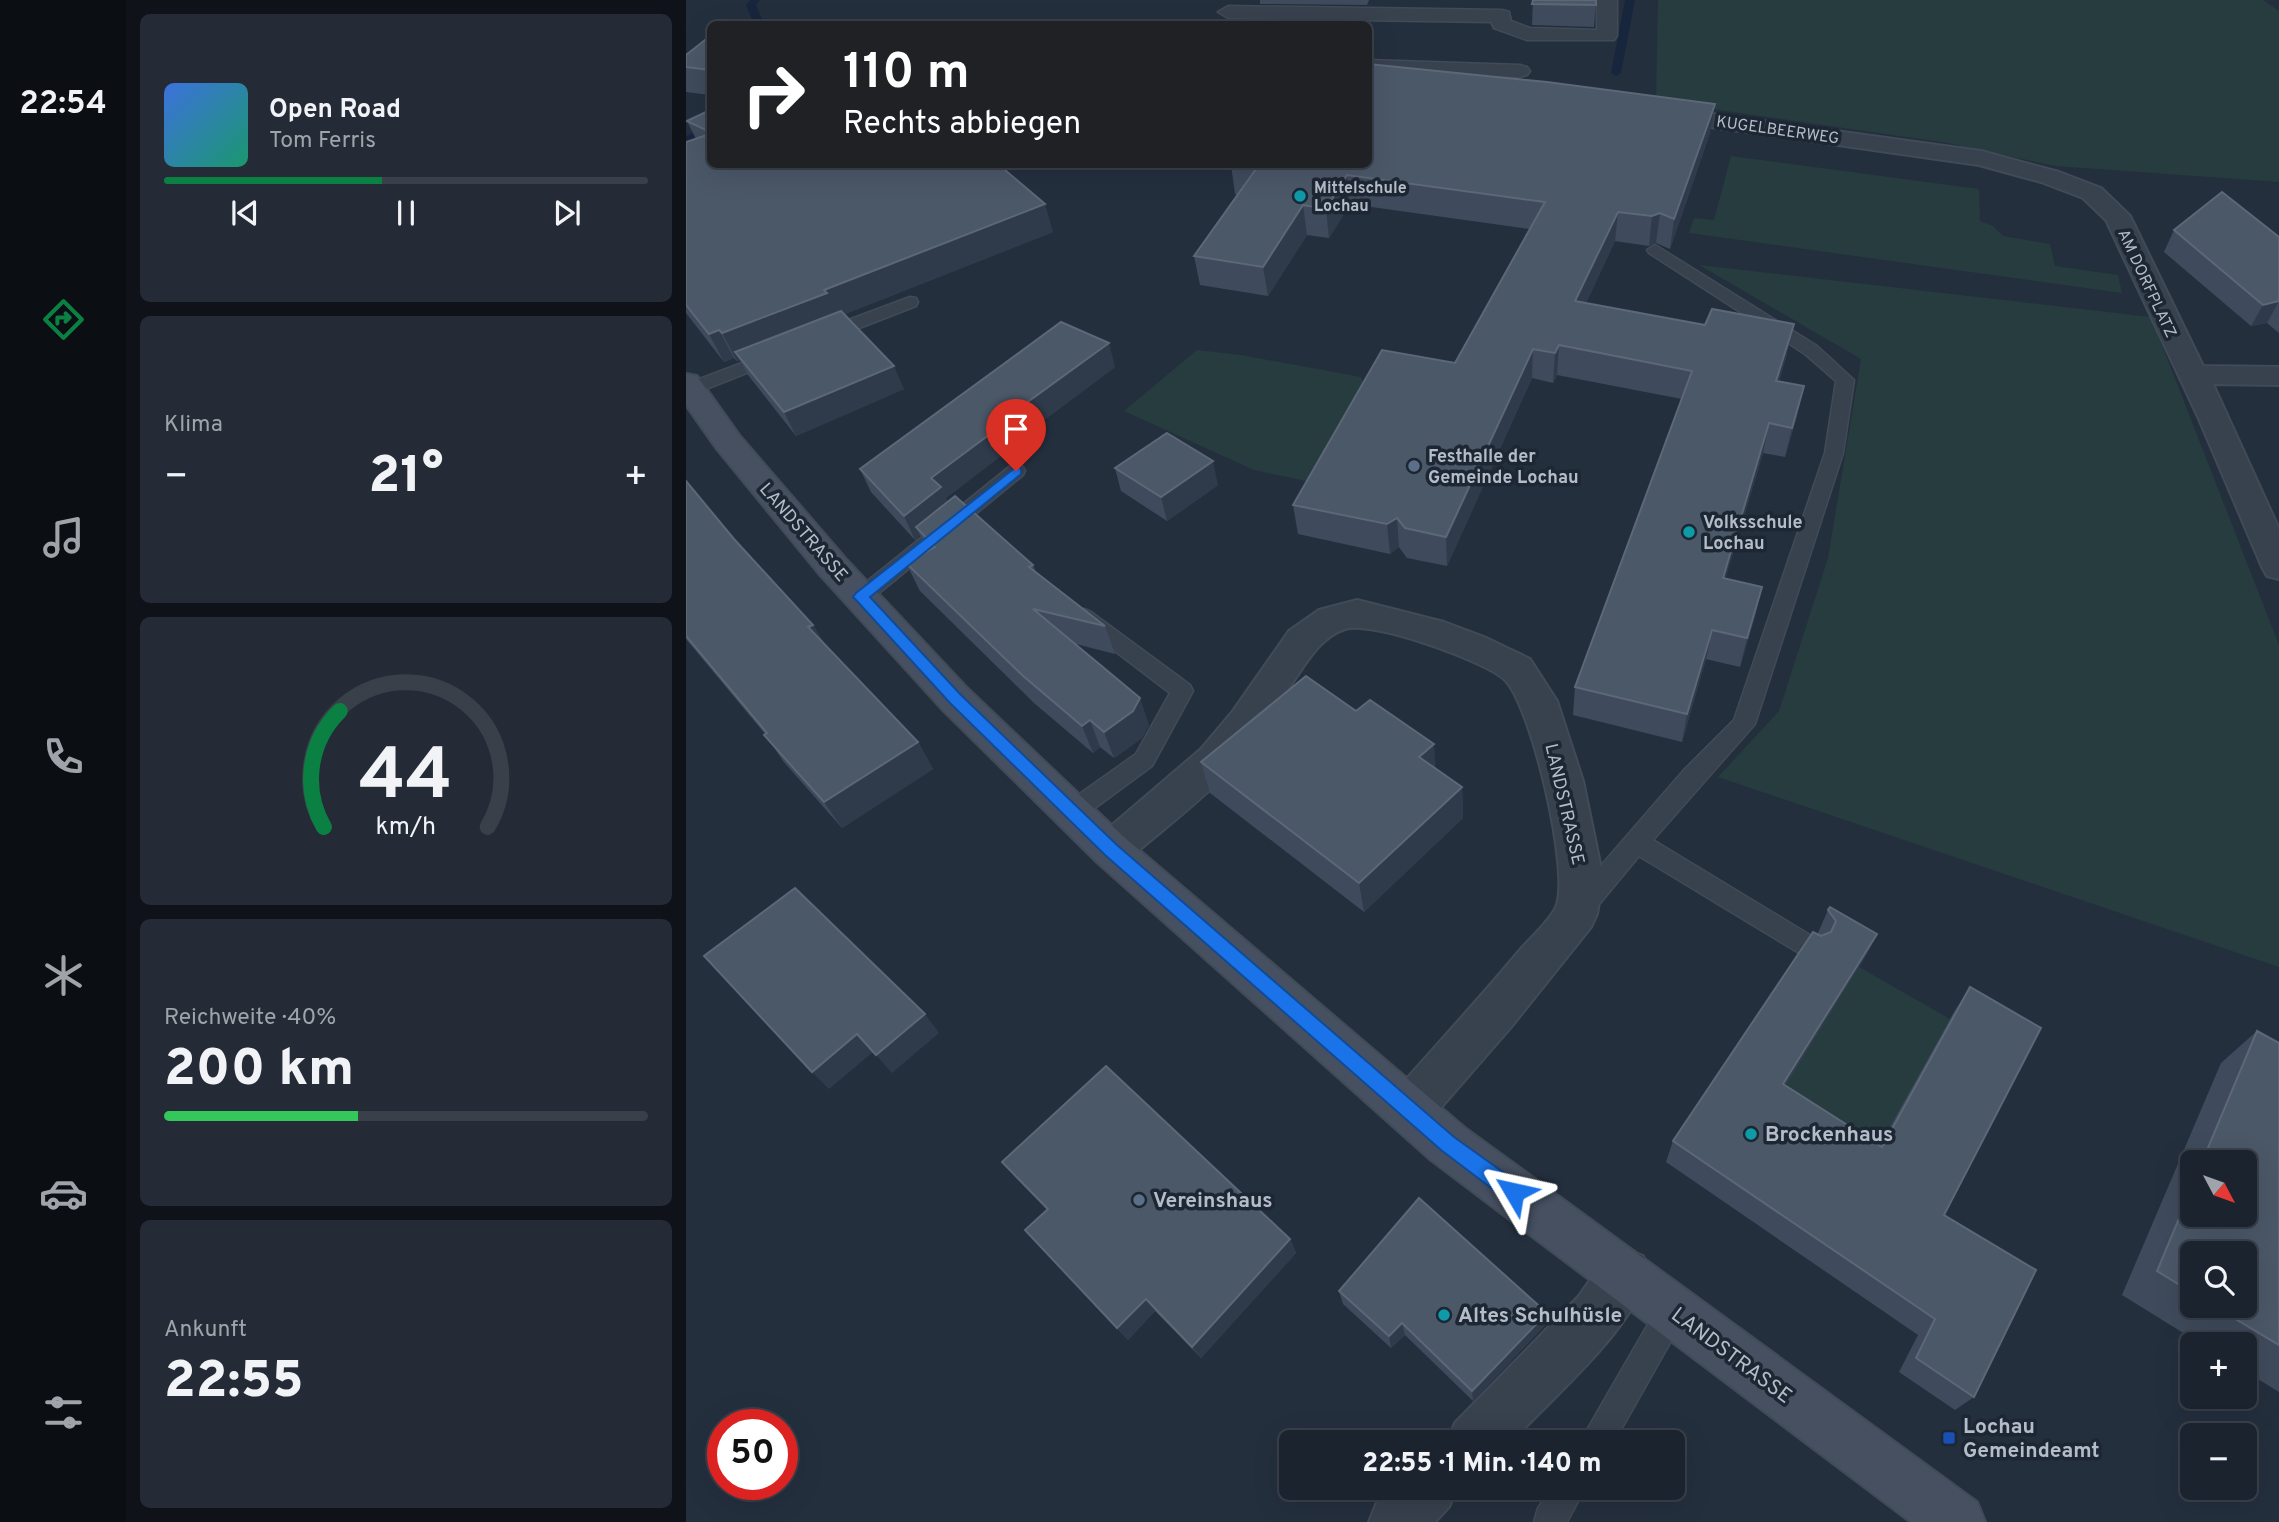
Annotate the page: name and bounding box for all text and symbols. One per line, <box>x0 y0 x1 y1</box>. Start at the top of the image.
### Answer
text: 110 m <box>843 44 970 106</box>
icon: right <box>728 49 819 140</box>
text: 22:54 <box>19 85 107 125</box>
text: Open Road <box>269 94 401 127</box>
text: Rechts abbiegen <box>843 105 1081 145</box>
street label: KUGELBEERWEG <box>1715 112 1840 150</box>
text: Tom Ferris <box>269 127 376 156</box>
place label: Mittelschule Lochau <box>1314 179 1407 217</box>
marker: Mittelschule Lochau <box>1292 188 1308 204</box>
icon: previous <box>226 194 264 232</box>
icon: pause <box>387 194 425 232</box>
icon: next <box>548 194 586 232</box>
street label: AM DORFPLATZ <box>2112 226 2180 341</box>
icon: directions <box>39 295 88 344</box>
pin <box>986 399 1046 471</box>
icon: arrive <box>997 410 1035 448</box>
text: Klima <box>164 411 223 440</box>
text: 21° <box>369 445 443 511</box>
place label: Festhalle der Gemeinde Lochau <box>1428 446 1579 490</box>
text: − <box>164 454 189 503</box>
text: + <box>623 454 648 503</box>
marker: Festhalle der Gemeinde Lochau <box>1406 458 1422 474</box>
street label: LANDSTRASSE <box>754 479 852 587</box>
place label: Volksschule Lochau <box>1703 512 1803 556</box>
icon: music <box>39 513 88 562</box>
marker: Volksschule Lochau <box>1681 524 1697 540</box>
icon: phone <box>39 732 88 781</box>
text: 44 <box>359 733 453 825</box>
street label: LANDSTRASSE <box>1538 741 1589 867</box>
text: km/h <box>376 812 436 844</box>
icon: climate <box>39 951 88 1000</box>
text: Reichweite · 40% <box>164 1004 336 1033</box>
text: 200 km <box>164 1038 354 1104</box>
place label: Brockenhaus <box>1765 1122 1893 1149</box>
marker: Brockenhaus <box>1743 1126 1759 1142</box>
north arrow <box>2180 1150 2258 1227</box>
map controls <box>2180 1150 2257 1500</box>
position arrow <box>1477 1155 1551 1229</box>
icon: car <box>39 1169 88 1218</box>
place label: Vereinshaus <box>1153 1188 1273 1215</box>
marker: Vereinshaus <box>1131 1192 1147 1208</box>
button: search <box>2180 1241 2257 1318</box>
street label: LANDSTRASSE <box>1665 1302 1797 1410</box>
place label: Altes Schulhüsle <box>1458 1303 1622 1330</box>
marker: Altes Schulhüsle <box>1436 1307 1452 1323</box>
text: Ankunft <box>164 1316 247 1345</box>
button: + <box>2180 1332 2257 1409</box>
text: 22:55 <box>164 1350 304 1416</box>
icon: filters <box>39 1388 88 1437</box>
speed limit sign: 50 <box>707 1409 798 1500</box>
place label: Lochau Gemeindeamt <box>1963 1414 2100 1465</box>
button: − <box>2180 1423 2257 1500</box>
marker: Lochau Gemeindeamt <box>1941 1430 1957 1446</box>
text: 22:55 · 1 Min. · 140 m <box>1362 1448 1602 1481</box>

